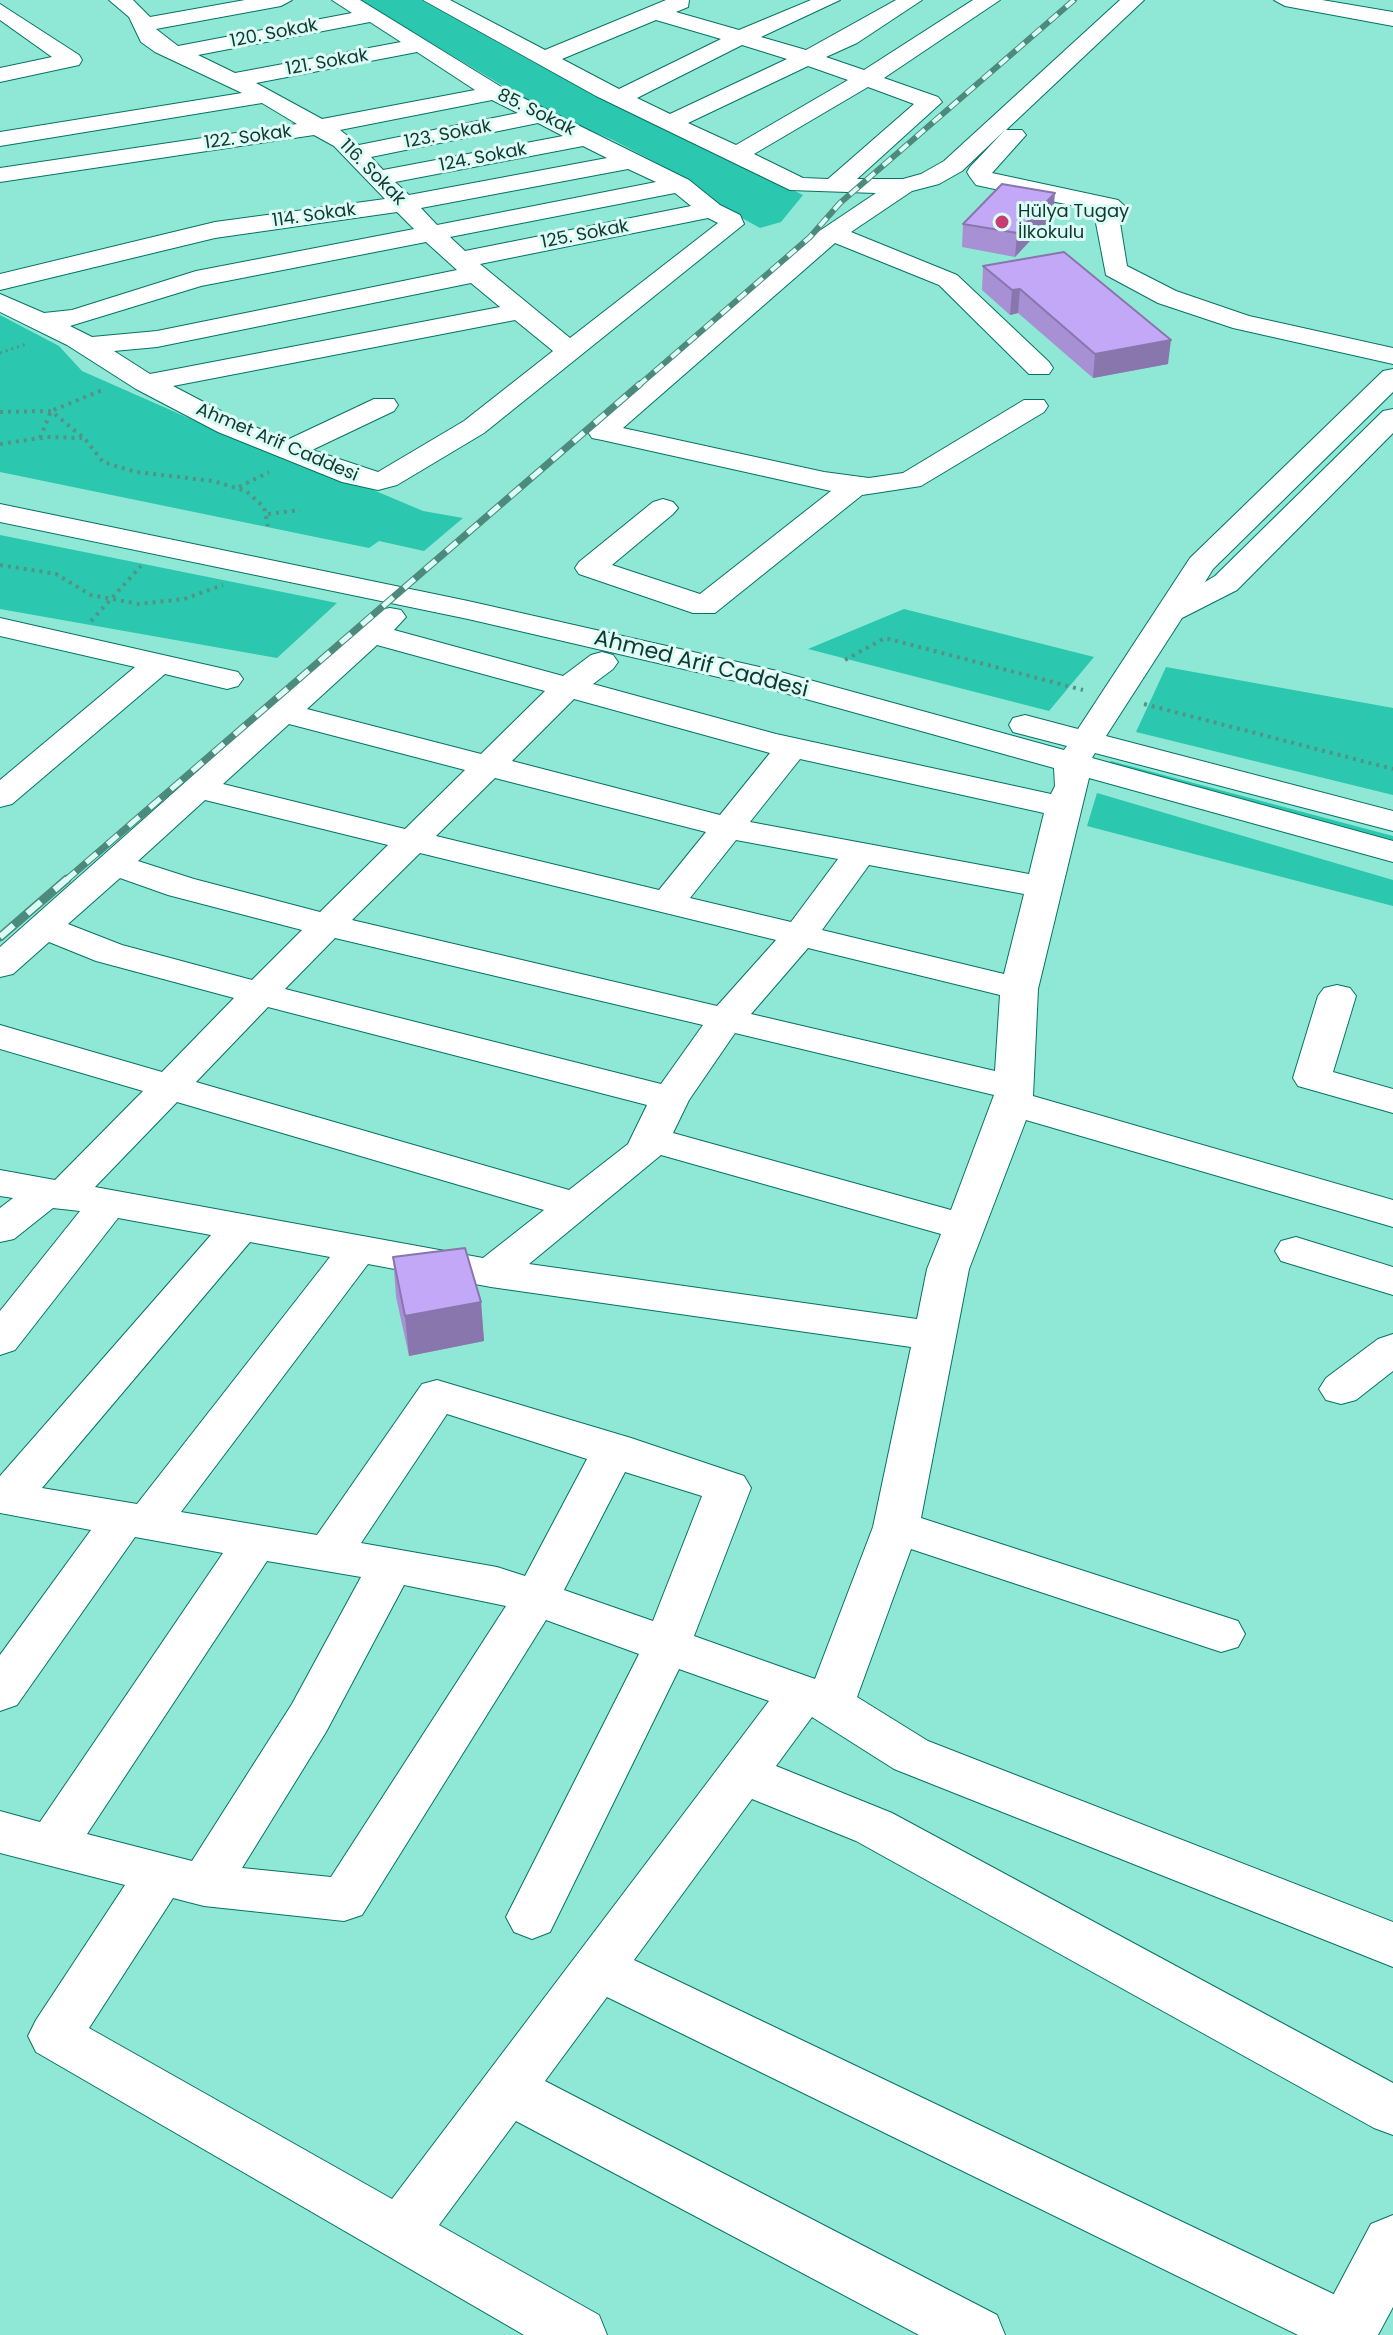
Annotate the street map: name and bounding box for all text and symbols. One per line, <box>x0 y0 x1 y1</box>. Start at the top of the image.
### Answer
street label: 120. Sokak <box>228 15 320 53</box>
street label: 121. Sokak <box>284 45 370 81</box>
street label: 85. Sokak <box>493 85 579 141</box>
street label: 123. Sokak <box>403 116 493 154</box>
street label: 122. Sokak <box>203 121 293 155</box>
street label: 116. Sokak <box>335 136 409 210</box>
street label: 124. Sokak <box>437 139 529 177</box>
street label: 114. Sokak <box>271 199 357 233</box>
place label: Hülya Tugay İlkokulu <box>1018 201 1129 244</box>
marker: Hülya Tugay İlkokulu <box>993 213 1011 231</box>
street label: 125. Sokak <box>539 216 631 254</box>
street label: Ahmet Arif Caddesi <box>193 399 361 487</box>
street label: Ahmed Arif Caddesi <box>591 626 811 704</box>

